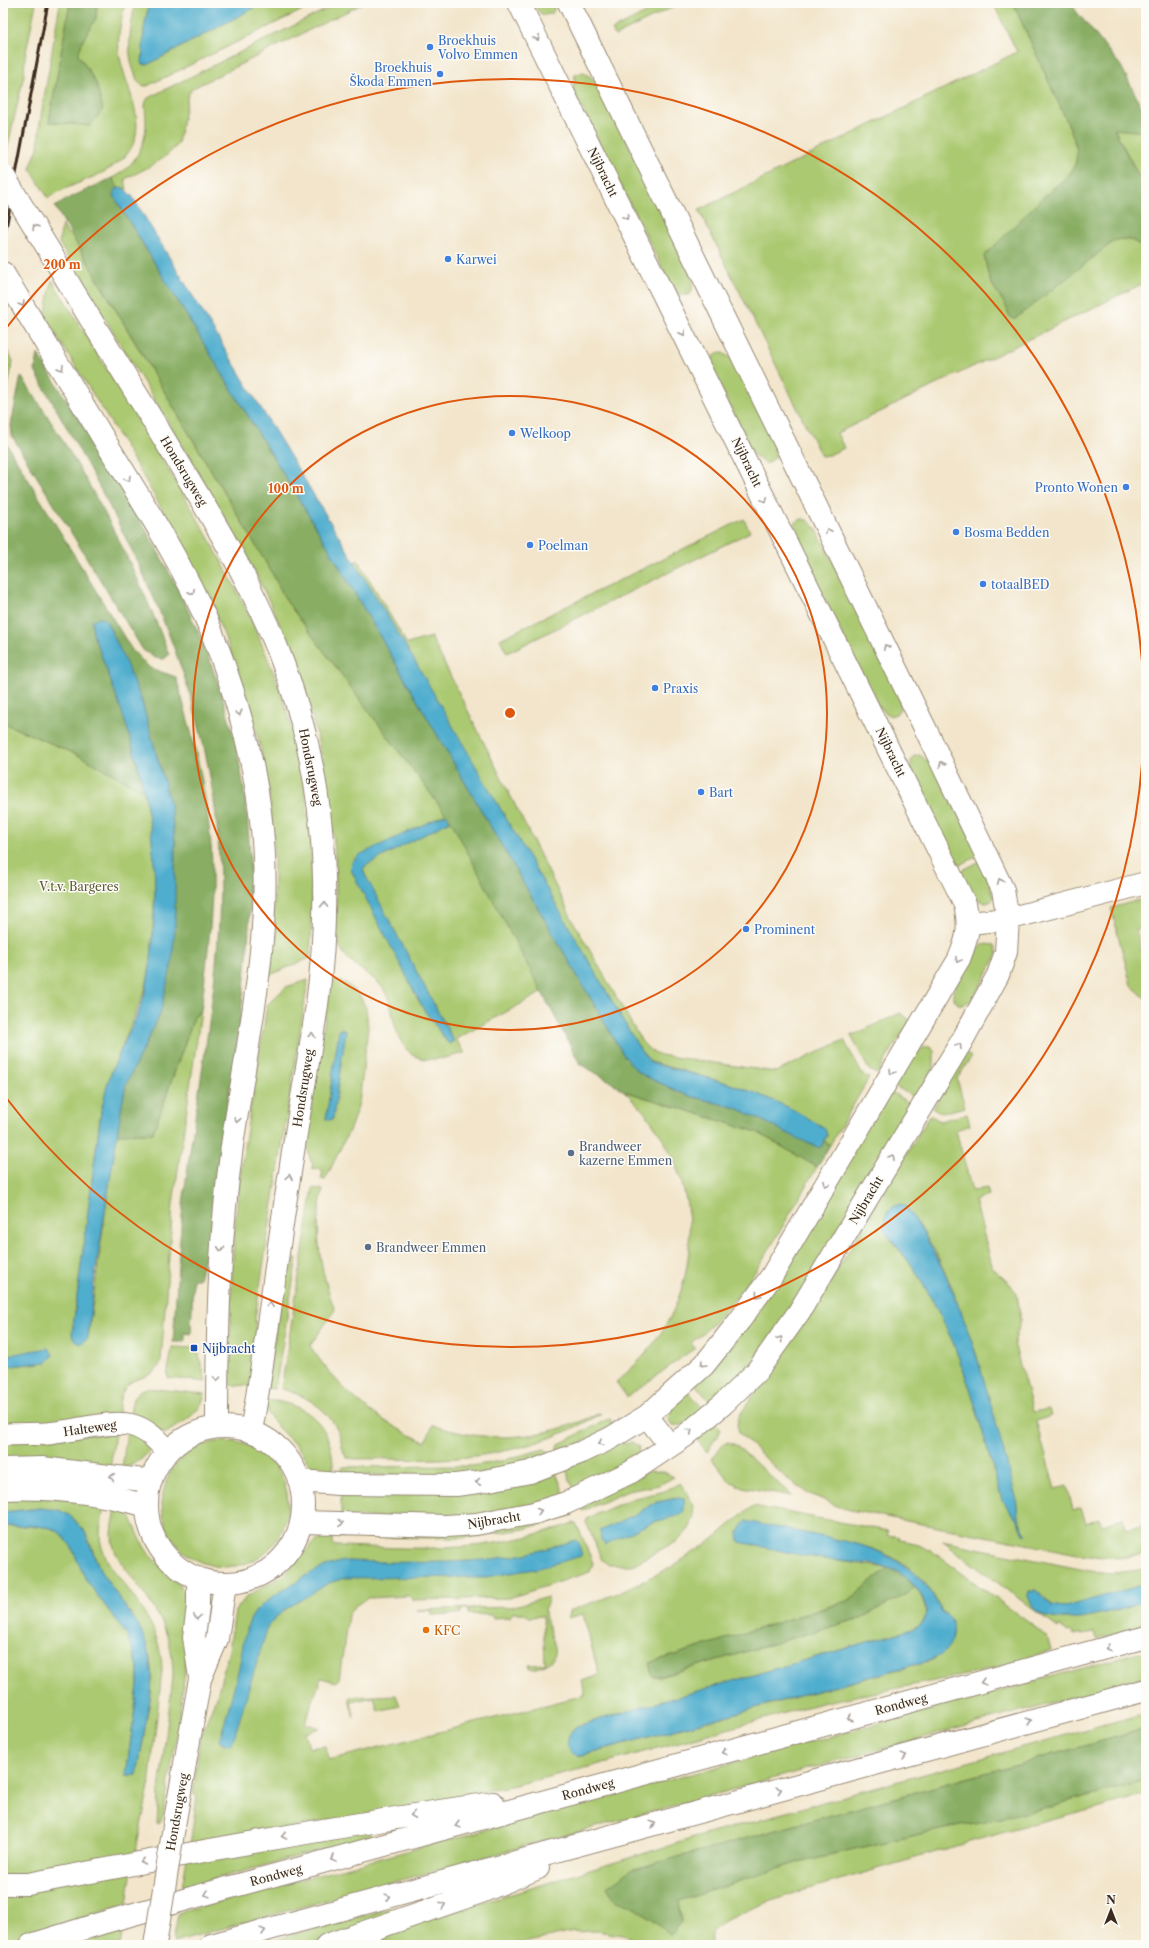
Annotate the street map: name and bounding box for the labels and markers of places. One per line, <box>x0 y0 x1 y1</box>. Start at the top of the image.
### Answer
place label: Broekhuis Volvo Emmen <box>437 33 518 62</box>
marker: Broekhuis Volvo Emmen <box>425 42 435 52</box>
place label: Broekhuis Škoda Emmen <box>349 60 432 89</box>
marker: Broekhuis Škoda Emmen <box>435 69 445 79</box>
place label: Karwei <box>456 252 497 267</box>
marker: Karwei <box>443 254 453 264</box>
place label: Welkoop <box>519 426 571 441</box>
marker: Welkoop <box>507 428 517 438</box>
place label: Pronto Wonen <box>1035 480 1118 495</box>
marker: Pronto Wonen <box>1121 482 1131 492</box>
place label: Bosma Bedden <box>964 525 1050 540</box>
marker: Bosma Bedden <box>951 527 961 537</box>
place label: Poelman <box>538 538 589 553</box>
marker: Poelman <box>525 540 535 550</box>
place label: totaalBED <box>991 577 1050 592</box>
marker: totaalBED <box>978 579 988 589</box>
place label: Praxis <box>663 681 698 696</box>
marker: Praxis <box>650 683 660 693</box>
centre of rings <box>503 706 517 720</box>
place label: Bart <box>709 785 734 800</box>
marker: Bart <box>696 787 706 797</box>
place label: Prominent <box>754 922 816 937</box>
marker: Prominent <box>741 924 751 934</box>
place label: Brandweer kazerne Emmen <box>579 1139 673 1168</box>
marker: Brandweer kazerne Emmen <box>566 1148 576 1158</box>
place label: Brandweer Emmen <box>376 1240 487 1255</box>
marker: Brandweer Emmen <box>363 1242 373 1252</box>
place label: Nijbracht <box>202 1341 256 1356</box>
marker: Nijbracht <box>189 1343 199 1353</box>
place label: KFC <box>434 1623 460 1638</box>
marker: KFC <box>421 1625 431 1635</box>

